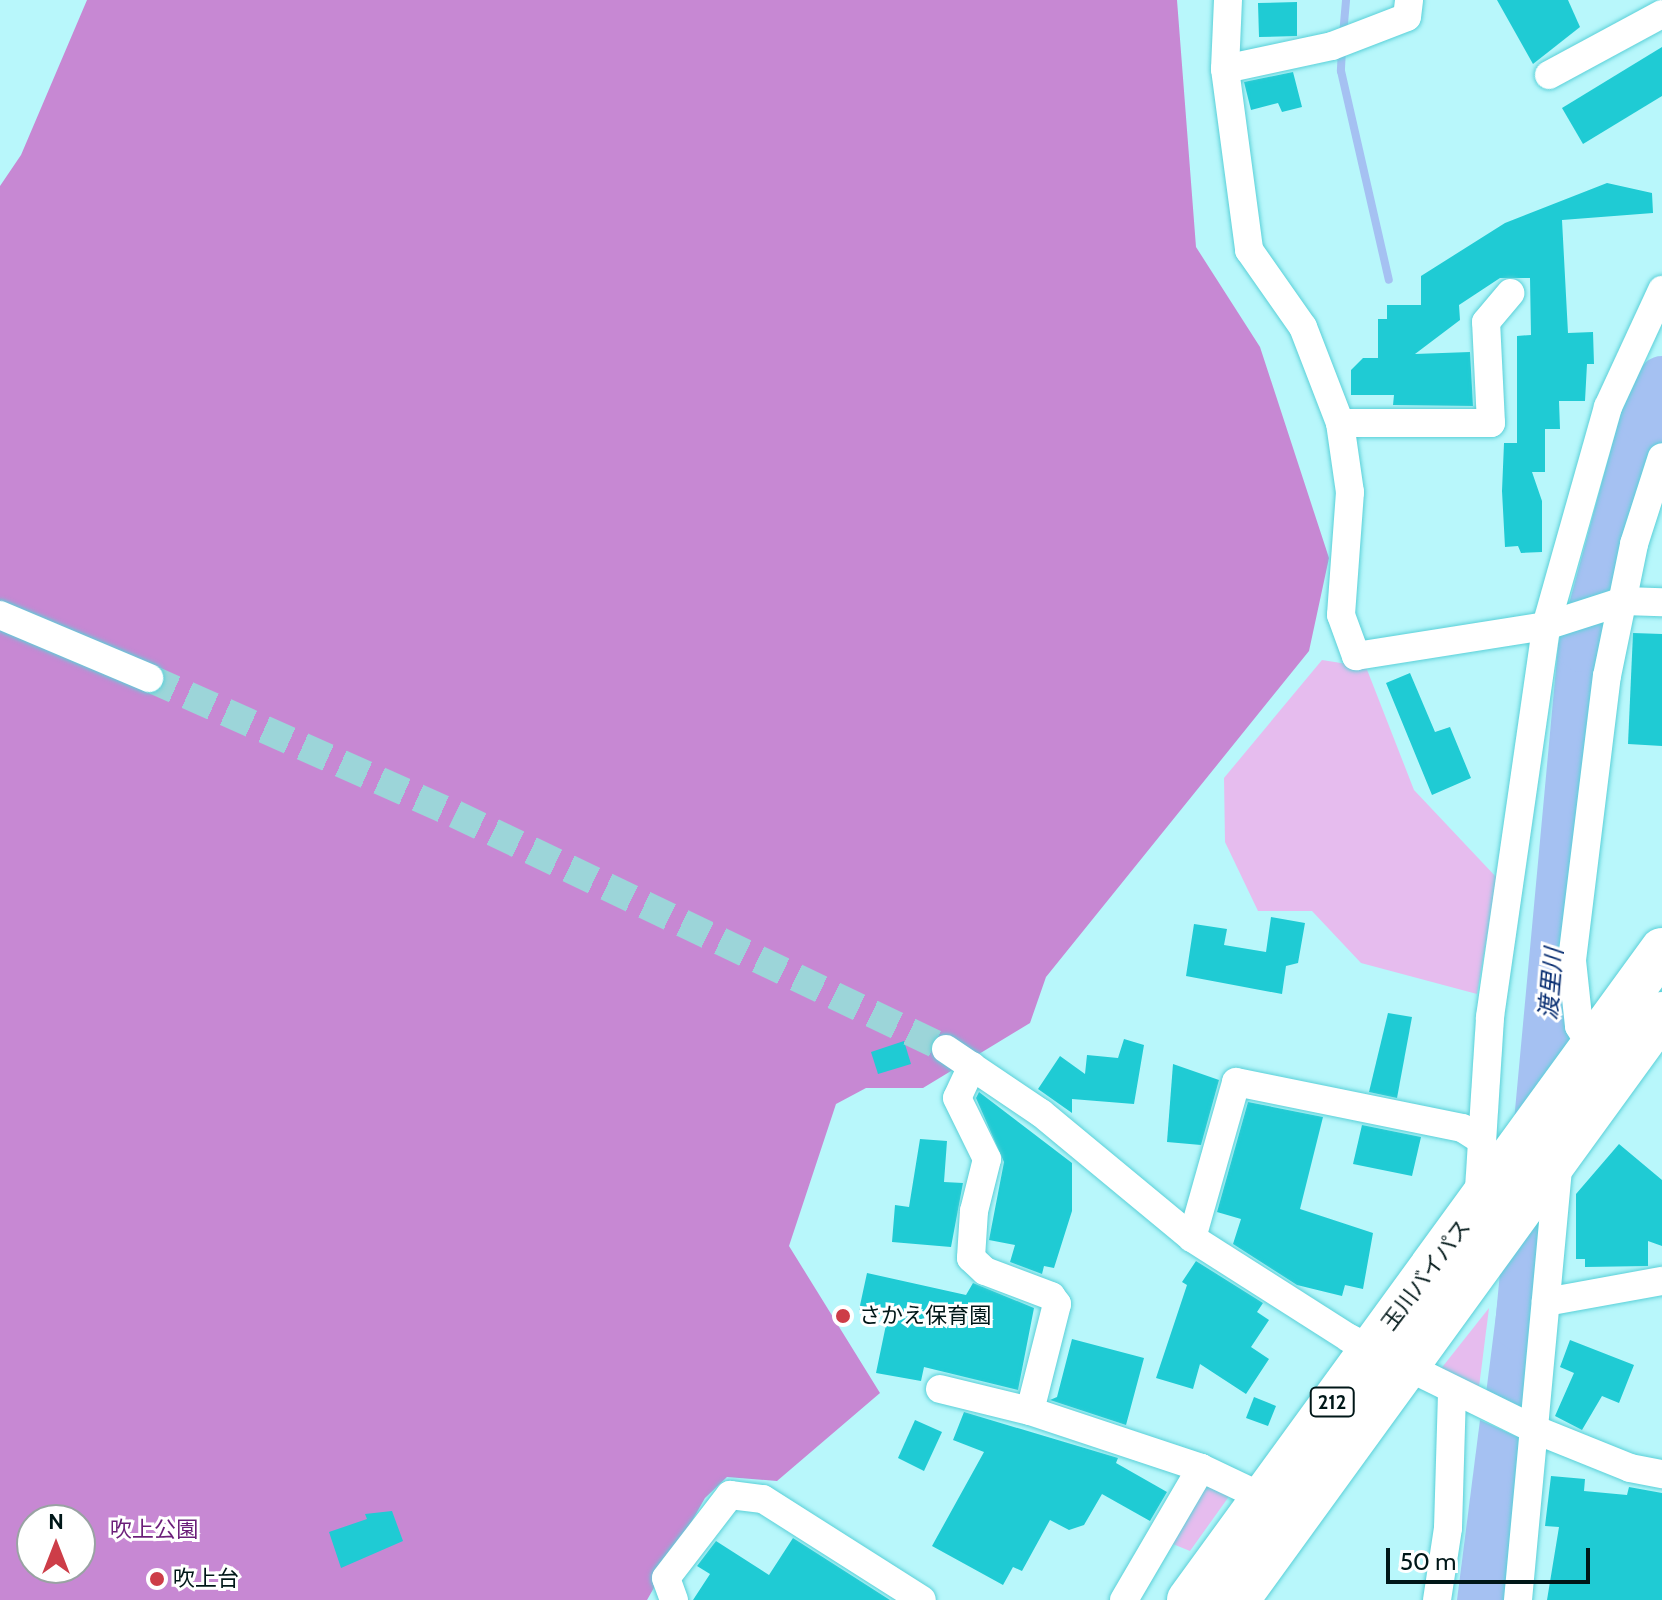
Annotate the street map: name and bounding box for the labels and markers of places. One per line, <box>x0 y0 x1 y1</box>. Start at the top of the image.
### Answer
place label: さかえ保育園 <box>859 1303 991 1329</box>
marker: さかえ保育園 <box>834 1307 852 1325</box>
place label: 吹上台 <box>173 1566 239 1592</box>
marker: 吹上台 <box>148 1570 166 1588</box>

